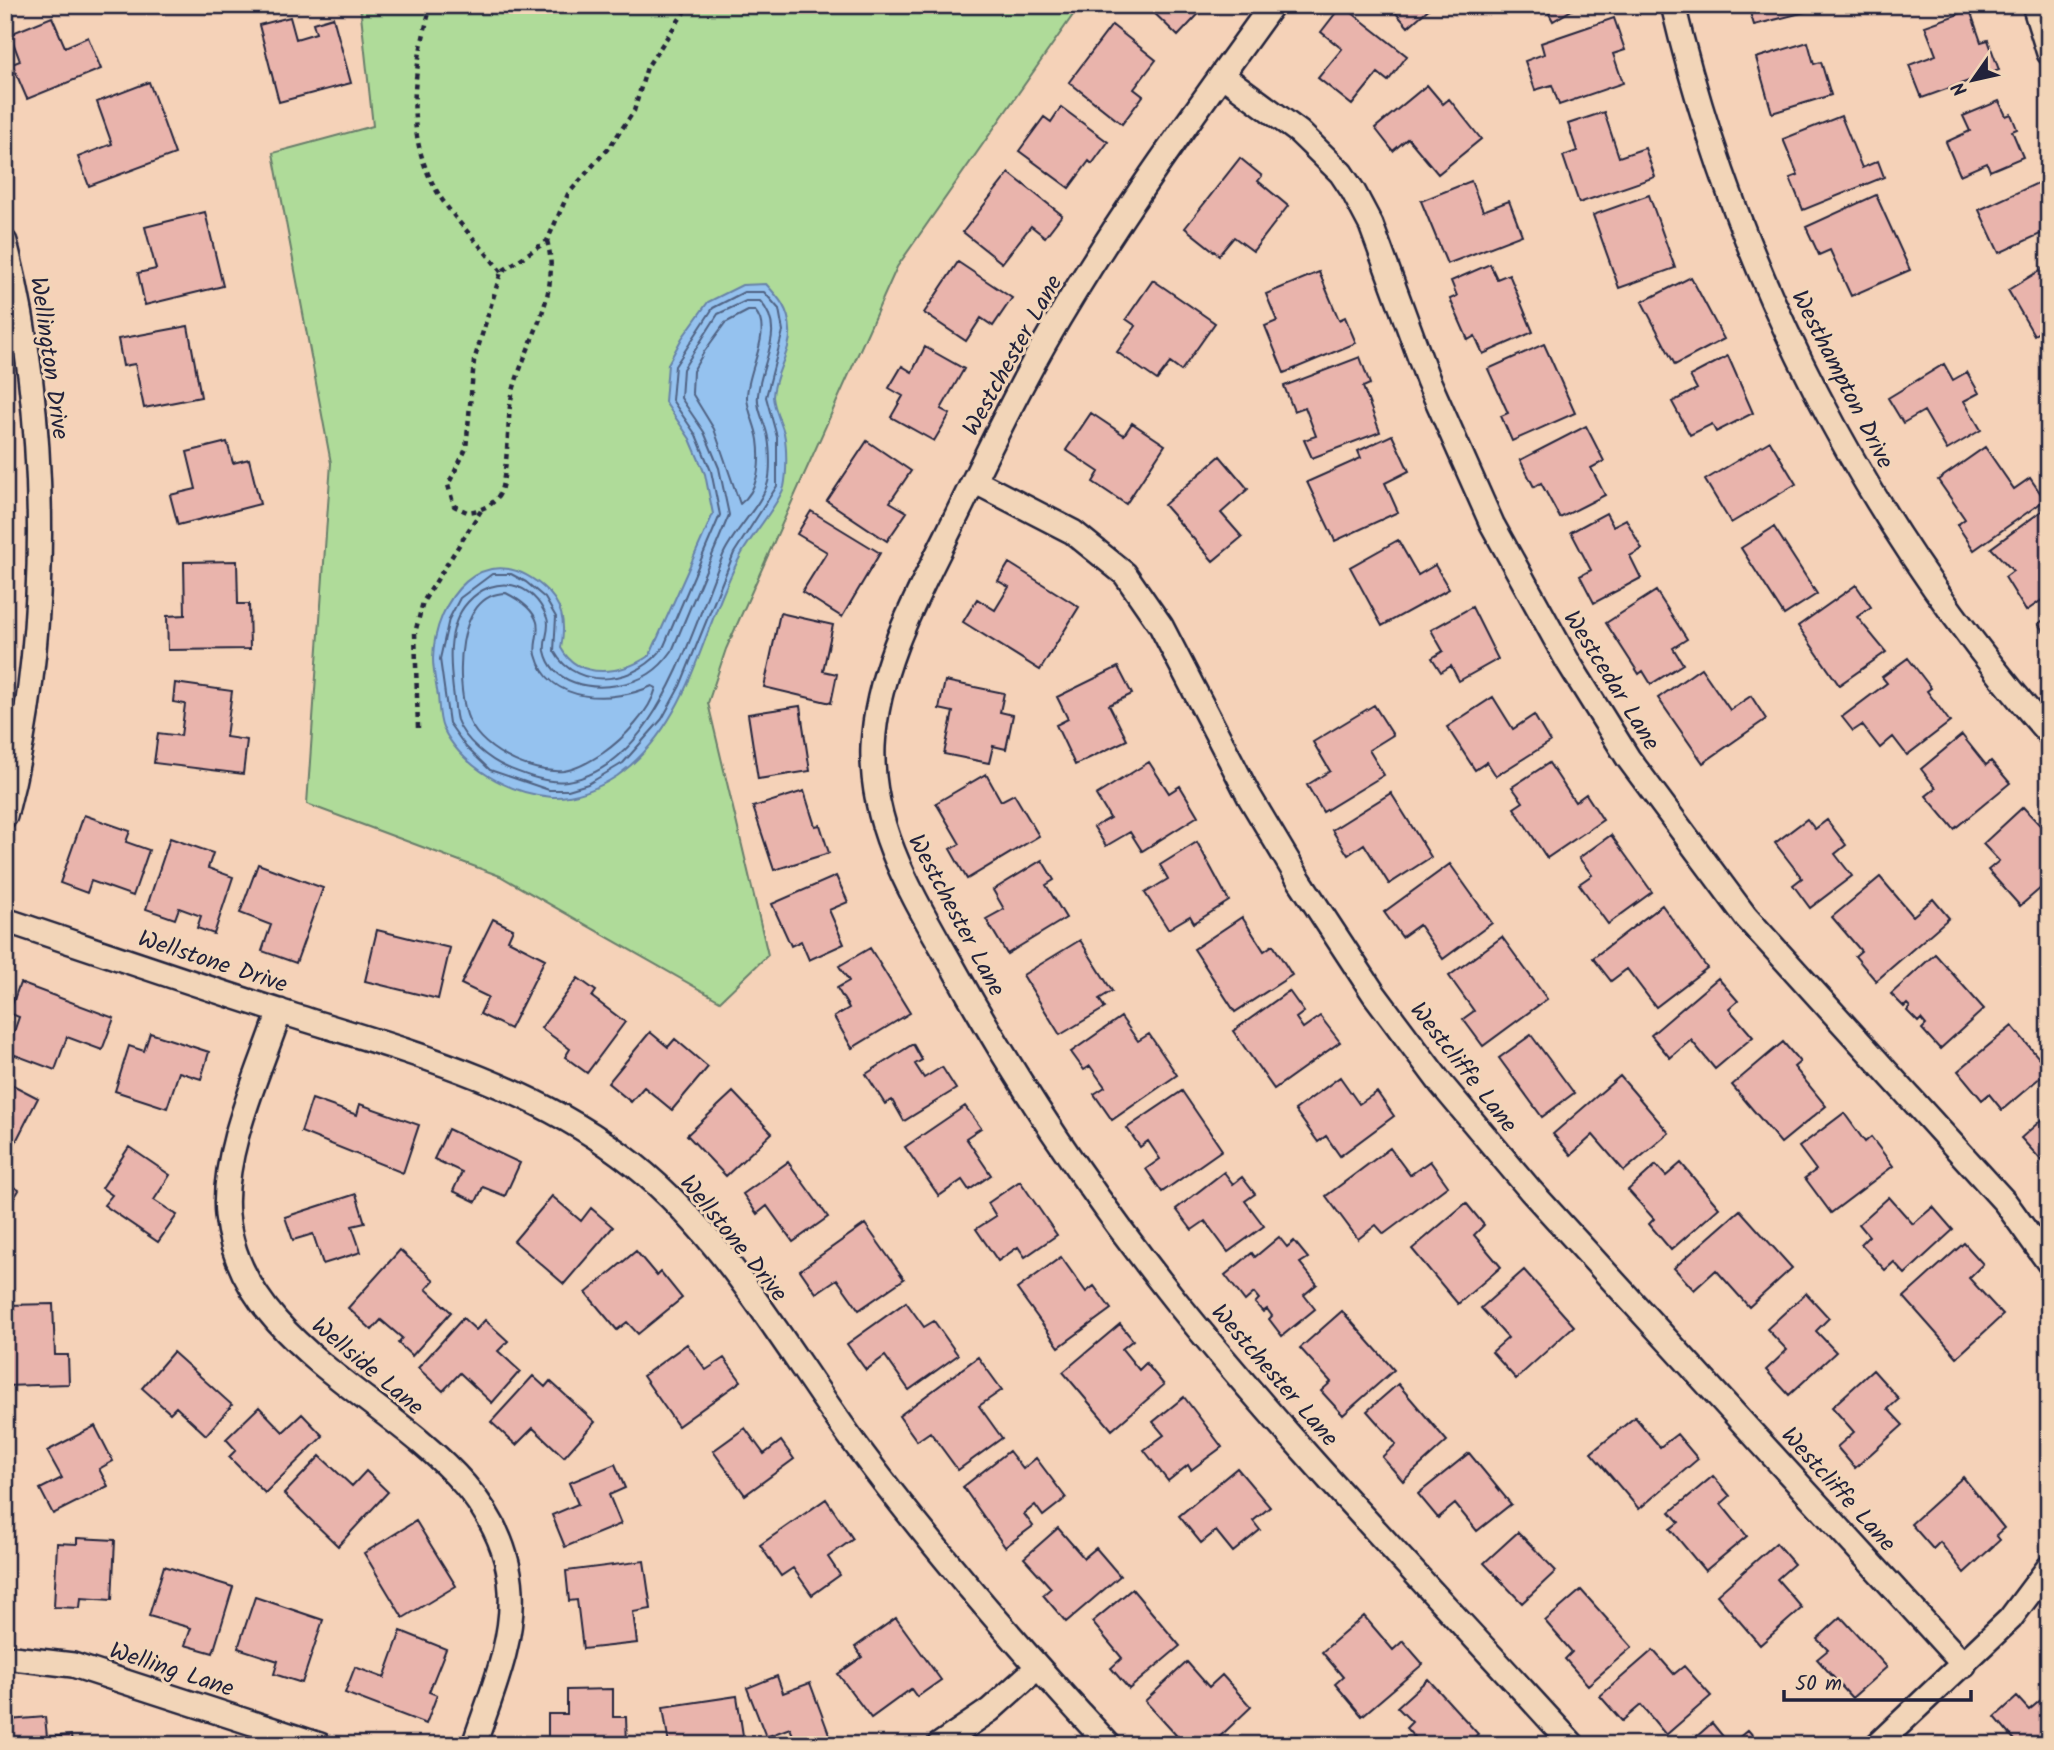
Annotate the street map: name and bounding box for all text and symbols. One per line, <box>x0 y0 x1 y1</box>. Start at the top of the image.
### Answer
north arrow <box>1938 46 2008 116</box>
text: N <box>1945 75 1976 102</box>
street label: Westchester Lane <box>953 268 1074 444</box>
street label: Wellington Drive <box>18 274 79 442</box>
street label: Westhampton Drive <box>1780 283 1904 476</box>
street label: Westcedar Lane <box>1552 603 1670 759</box>
street label: Westchester Lane <box>896 827 1015 1004</box>
street label: Wellstone Drive <box>133 920 292 1005</box>
street label: Westcliffe Lane <box>1399 994 1527 1142</box>
street label: Wellstone Drive <box>669 1166 797 1312</box>
street label: Westchester Lane <box>1200 1296 1348 1457</box>
street label: Wellside Lane <box>302 1308 432 1426</box>
street label: Westcliffe Lane <box>1771 1418 1905 1562</box>
street label: Welling Lane <box>104 1632 239 1709</box>
scale bar <box>1784 1659 1972 1703</box>
text: 50 m <box>1795 1668 1842 1701</box>

